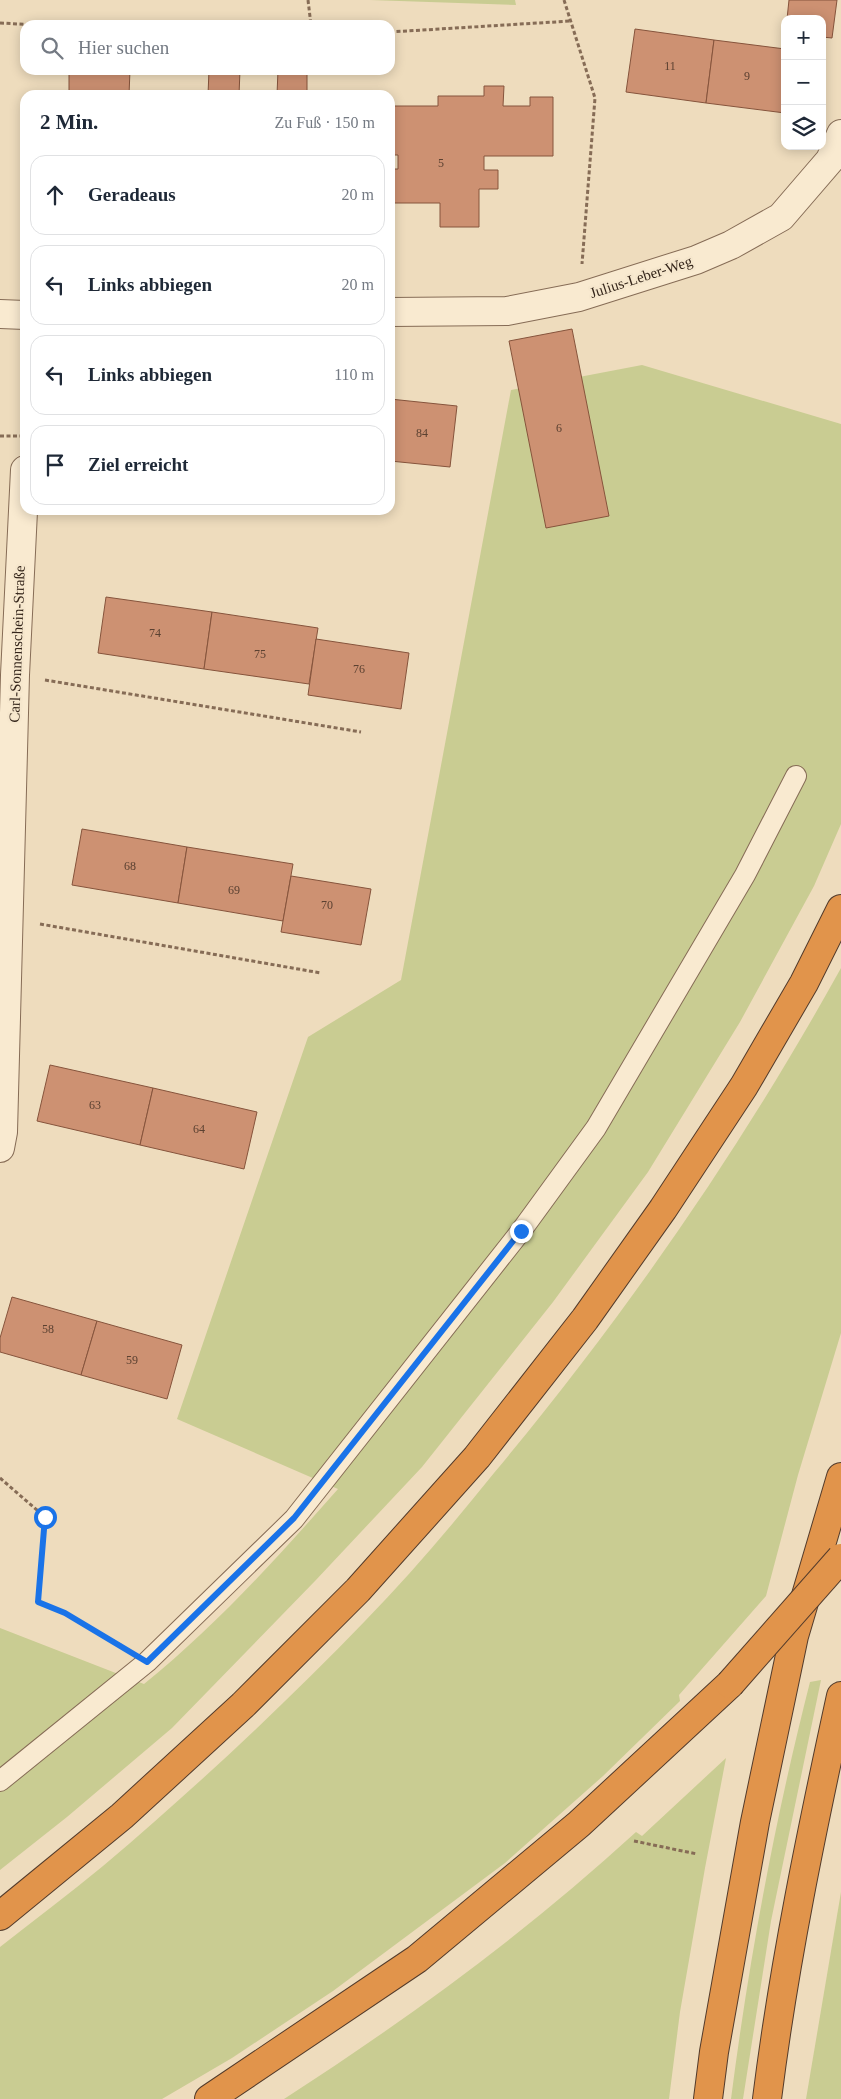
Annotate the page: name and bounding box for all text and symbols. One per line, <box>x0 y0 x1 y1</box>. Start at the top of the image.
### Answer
map controls <box>781 15 826 150</box>
button: + <box>781 15 826 60</box>
search box <box>20 20 395 75</box>
icon: search <box>38 34 66 62</box>
text: Hier suchen <box>78 37 169 58</box>
house number: 11 <box>664 59 676 73</box>
button: − <box>781 60 826 105</box>
house number: 9 <box>744 69 750 83</box>
button: layers <box>781 105 826 150</box>
text: 2 Min. <box>40 110 98 134</box>
text: Zu Fuß · 150 m <box>275 114 375 131</box>
house number: 5 <box>438 156 444 170</box>
icon: ahead <box>41 181 69 209</box>
text: Geradeaus <box>88 184 176 205</box>
text: 20 m <box>342 186 374 203</box>
street label: Julius-Leber-Weg <box>588 253 695 301</box>
icon: left <box>41 271 69 299</box>
text: Links abbiegen <box>88 274 212 295</box>
text: 20 m <box>342 276 374 293</box>
icon: left <box>41 361 69 389</box>
text: Links abbiegen <box>88 364 212 385</box>
text: 110 m <box>334 366 374 383</box>
house number: 6 <box>556 421 562 435</box>
house number: 84 <box>416 426 428 440</box>
icon: arrive <box>41 451 69 479</box>
text: Ziel erreicht <box>88 454 188 475</box>
street label: Carl-Sonnenschein-Straße <box>6 565 28 723</box>
house number: 74 <box>149 626 161 640</box>
house number: 75 <box>254 647 266 661</box>
house number: 76 <box>353 662 365 676</box>
house number: 68 <box>124 859 136 873</box>
house number: 69 <box>228 883 240 897</box>
house number: 70 <box>321 898 333 912</box>
house number: 63 <box>89 1098 101 1112</box>
house number: 64 <box>193 1122 205 1136</box>
route end <box>510 1220 533 1243</box>
house number: 58 <box>42 1322 54 1336</box>
house number: 59 <box>126 1353 138 1367</box>
route start <box>34 1506 57 1529</box>

